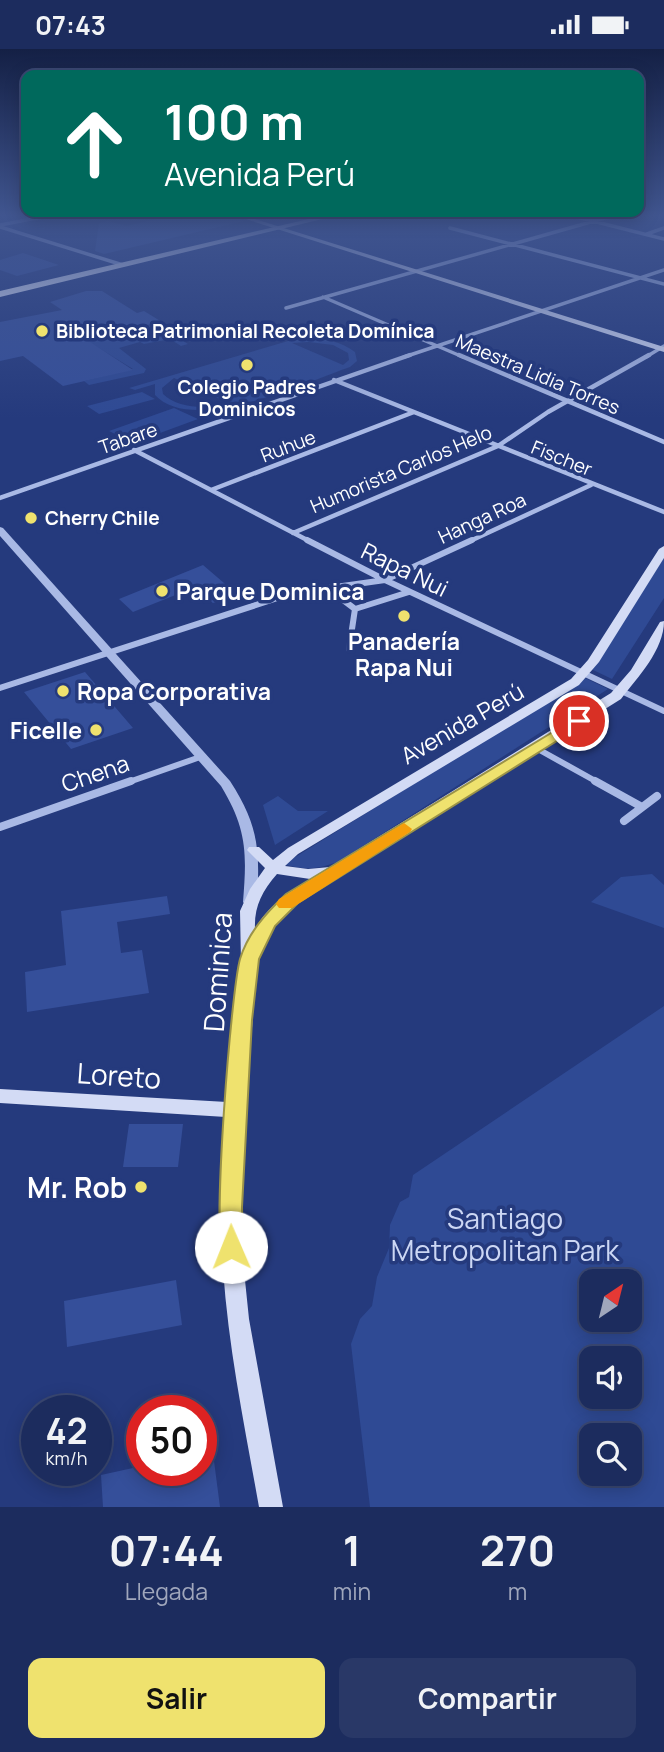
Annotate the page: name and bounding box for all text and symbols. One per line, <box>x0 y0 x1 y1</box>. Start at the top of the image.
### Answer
text: 07:43 <box>35 7 106 43</box>
text: 100 m <box>164 88 304 155</box>
icon: ahead <box>49 98 140 189</box>
text: Avenida Perú <box>164 152 355 196</box>
place label: Biblioteca Patrimonial Recoleta Domínica <box>56 318 435 344</box>
marker: Biblioteca Patrimonial Recoleta Domínica <box>34 323 50 339</box>
street label: Maestra Lidia Torres <box>452 328 624 420</box>
marker: Colegio Padres Dominicos <box>239 357 255 373</box>
place label: Colegio Padres Dominicos <box>178 374 316 422</box>
street label: Tabare <box>95 416 161 460</box>
street label: Humorista Carlos Helo <box>306 419 496 519</box>
street label: Ruhue <box>257 424 319 468</box>
street label: Fischer <box>528 434 597 482</box>
street label: Hanga Roa <box>434 486 530 550</box>
place label: Cherry Chile <box>45 505 160 531</box>
marker: Cherry Chile <box>23 510 39 526</box>
street label: Rapa Nui <box>356 534 454 604</box>
place label: Parque Dominica <box>176 575 364 607</box>
marker: Parque Dominica <box>154 583 170 599</box>
marker: Panadería Rapa Nui <box>396 608 412 624</box>
place label: Panadería Rapa Nui <box>348 625 460 683</box>
place label: Ropa Corporativa <box>77 675 271 707</box>
street label: Avenida Perú <box>395 675 529 771</box>
marker: Ropa Corporativa <box>55 683 71 699</box>
pin <box>549 691 609 751</box>
icon: arrive <box>560 702 598 740</box>
place label: Ficelle <box>10 714 82 746</box>
marker: Ficelle <box>88 722 104 738</box>
street label: Chena <box>57 747 133 799</box>
street label: Dominica <box>194 911 240 1033</box>
street label: Loreto <box>76 1053 162 1097</box>
place label: Mr. Rob <box>27 1168 127 1206</box>
marker: Mr. Rob <box>133 1179 149 1195</box>
park label: Santiago Metropolitan Park <box>391 1199 620 1269</box>
position arrow <box>194 1210 268 1284</box>
north arrow <box>579 1269 642 1332</box>
map controls <box>579 1269 642 1486</box>
button: sound <box>579 1346 642 1409</box>
speed limit sign: 50 <box>126 1395 217 1486</box>
text: 42 <box>45 1407 88 1455</box>
button: search <box>579 1423 642 1486</box>
text: km/h <box>46 1446 87 1470</box>
text: 07:44 <box>109 1521 224 1579</box>
text: 1 <box>343 1521 361 1579</box>
text: 270 <box>480 1521 555 1579</box>
text: Llegada <box>125 1575 208 1607</box>
text: min <box>333 1575 371 1607</box>
text: m <box>508 1575 527 1607</box>
button: Salir <box>28 1658 325 1738</box>
button: Compartir <box>339 1658 636 1738</box>

